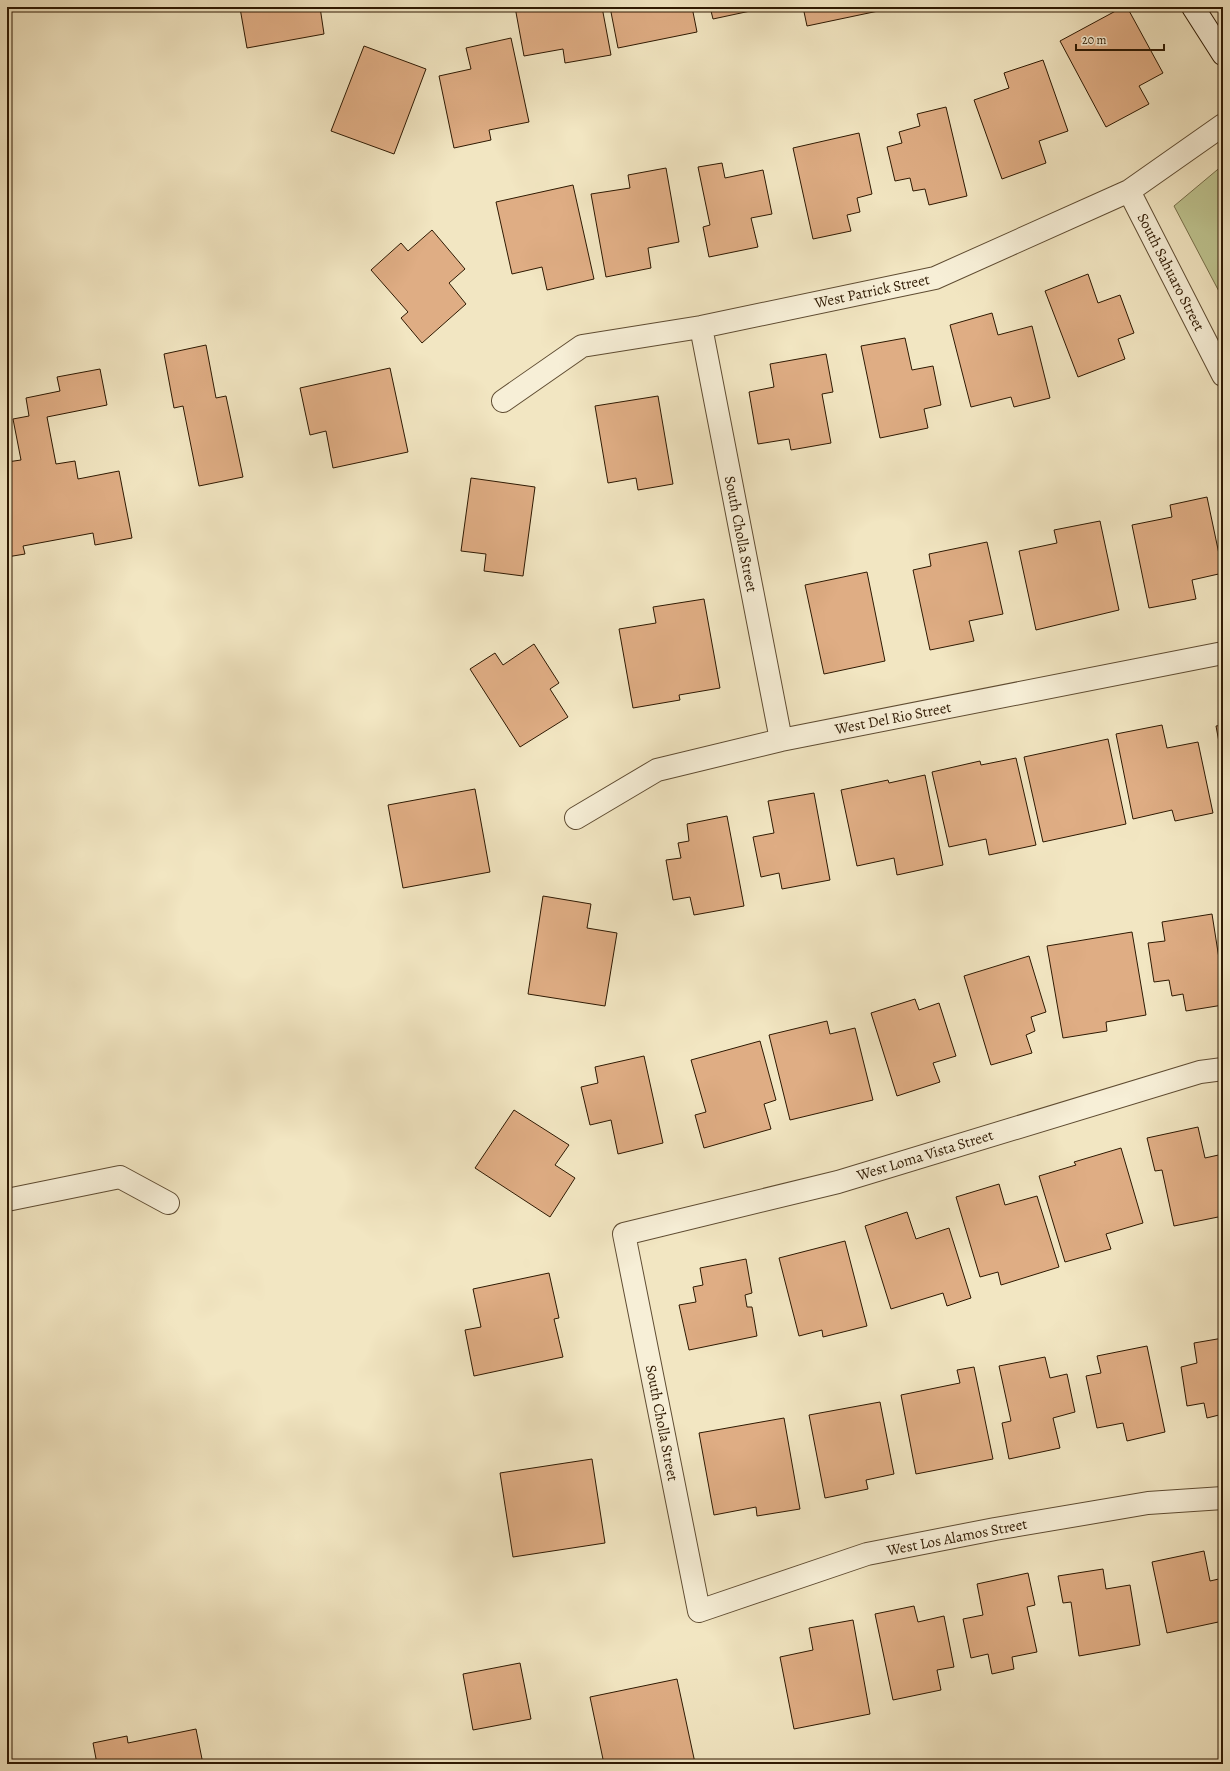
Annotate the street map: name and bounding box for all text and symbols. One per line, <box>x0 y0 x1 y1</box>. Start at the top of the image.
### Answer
scale bar <box>1076 26 1164 52</box>
text: 20 m <box>1082 32 1106 48</box>
street label: South Sahuaro Street <box>1133 210 1209 334</box>
street label: West Patrick Street <box>812 269 931 313</box>
street label: South Cholla Street <box>720 474 762 594</box>
street label: West Del Rio Street <box>832 697 953 739</box>
street label: West Loma Vista Street <box>853 1125 996 1186</box>
street label: South Cholla Street <box>641 1363 683 1483</box>
street label: West Los Alamos Street <box>884 1514 1029 1561</box>

